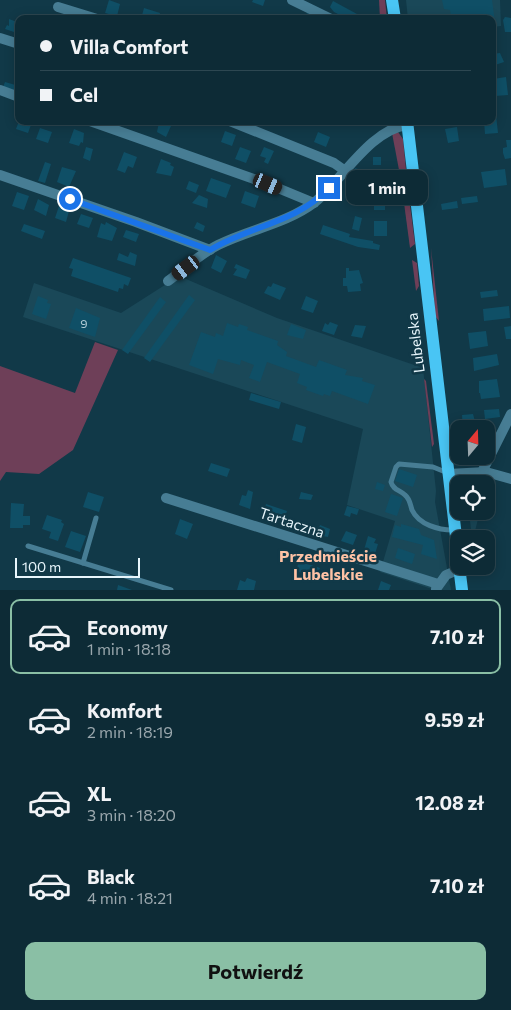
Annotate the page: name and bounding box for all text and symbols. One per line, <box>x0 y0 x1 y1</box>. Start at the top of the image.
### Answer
text: Villa Comfort <box>70 35 188 58</box>
text: Cel <box>70 83 98 106</box>
callout: 1 min <box>346 170 429 206</box>
car <box>251 171 284 197</box>
route end <box>318 177 340 199</box>
text: 1 min <box>368 178 406 197</box>
route start <box>59 188 81 210</box>
car <box>169 253 202 283</box>
street label: Lubelska <box>402 312 428 374</box>
house number: 9 <box>80 316 88 330</box>
north arrow <box>450 420 495 465</box>
map controls <box>450 420 495 575</box>
button: locate <box>450 475 495 520</box>
street label: Tartaczna <box>257 503 327 541</box>
button: layers <box>450 530 495 575</box>
district label: Przedmieście Lubelskie <box>279 546 377 583</box>
scale bar <box>15 555 140 578</box>
text: 100 m <box>22 558 61 575</box>
icon: car <box>27 614 72 659</box>
text: Economy <box>87 616 168 639</box>
text: 7.10 zł <box>430 625 484 648</box>
text: 1 min · 18:18 <box>87 639 171 658</box>
icon: car <box>27 697 72 742</box>
text: Komfort <box>87 699 162 722</box>
text: 9.59 zł <box>425 708 484 731</box>
text: 2 min · 18:19 <box>87 722 173 741</box>
icon: car <box>27 780 72 825</box>
text: XL <box>87 782 112 805</box>
text: 12.08 zł <box>415 791 484 814</box>
text: 3 min · 18:20 <box>87 805 176 824</box>
icon: car <box>27 863 72 908</box>
text: Black <box>87 865 135 888</box>
text: 7.10 zł <box>430 874 484 897</box>
text: 4 min · 18:21 <box>87 888 173 907</box>
button: Potwierdź <box>25 942 486 1000</box>

